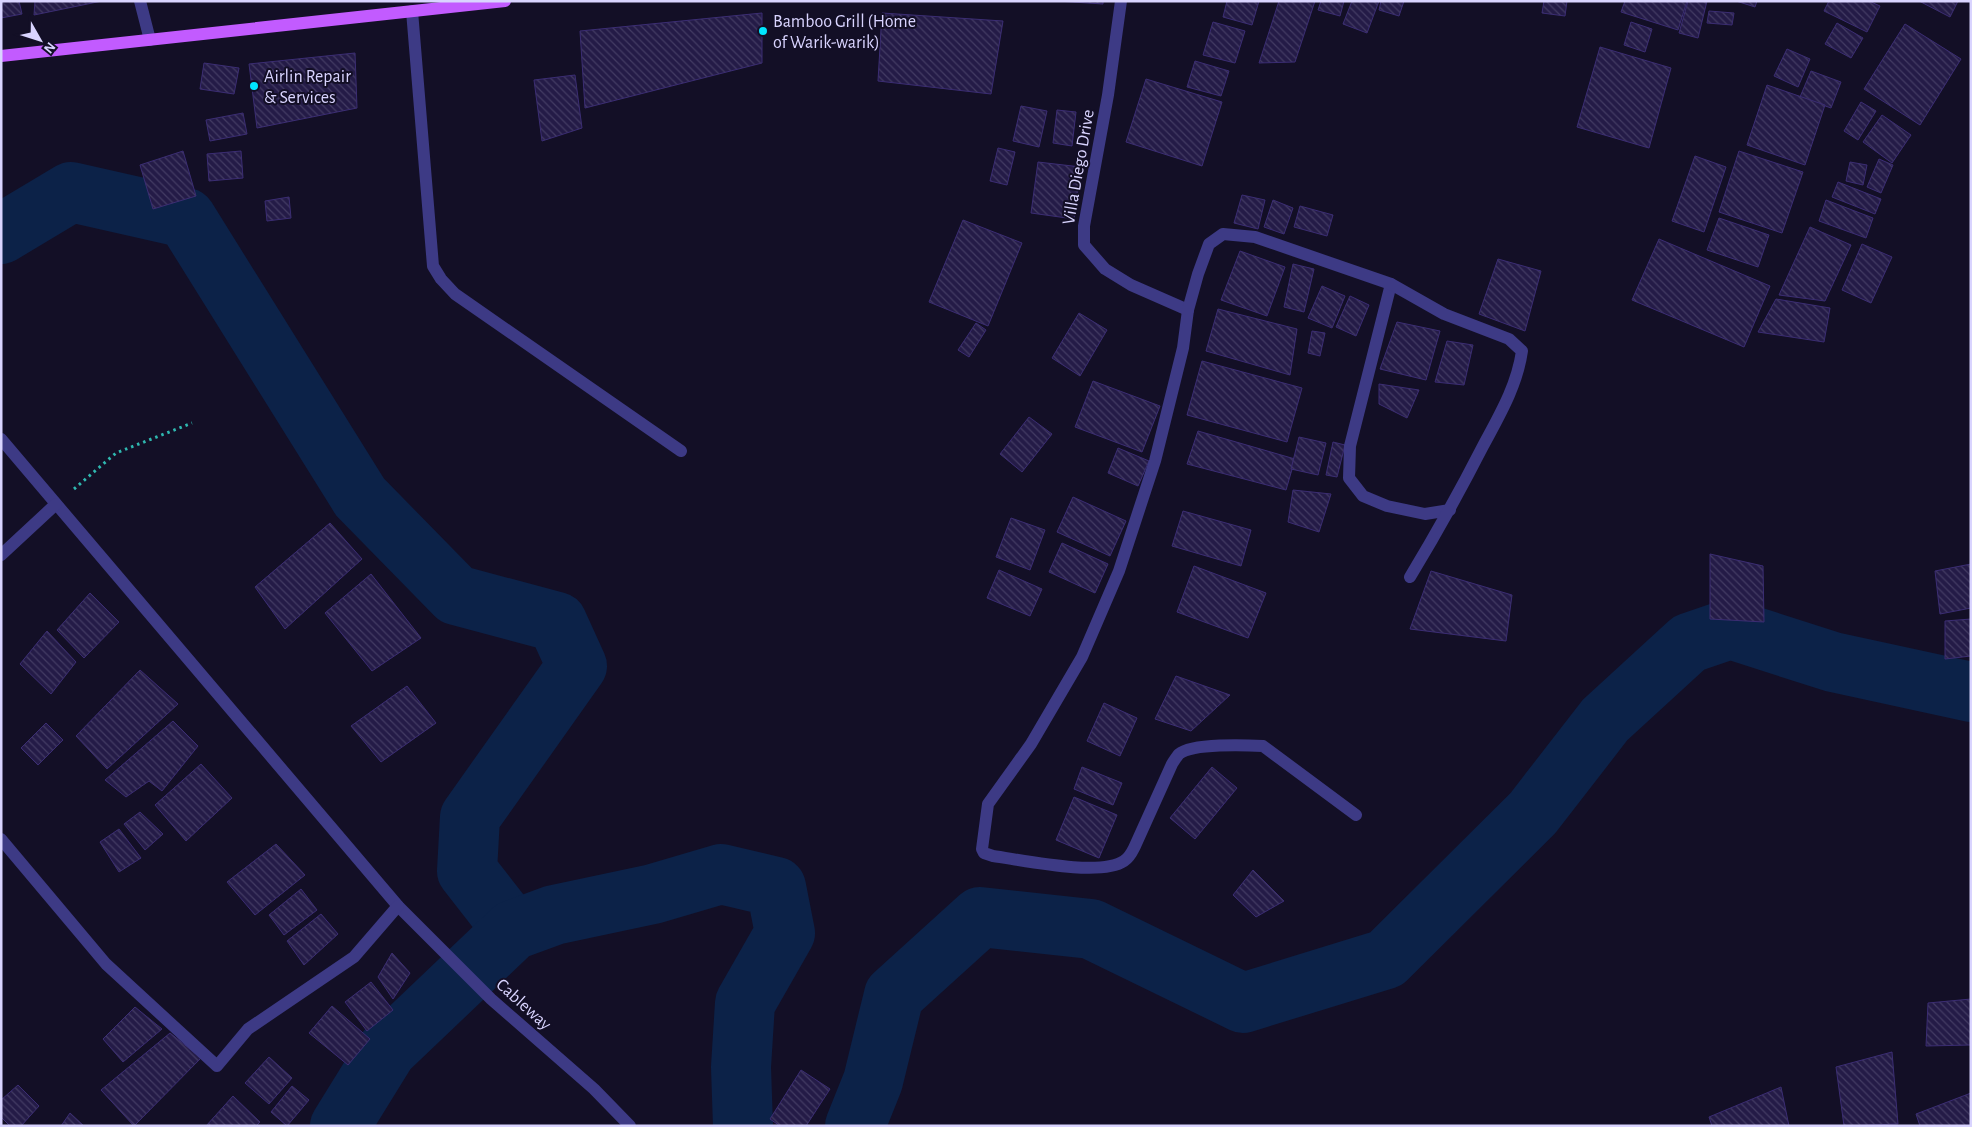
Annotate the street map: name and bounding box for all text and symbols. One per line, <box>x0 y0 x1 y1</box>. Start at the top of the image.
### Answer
place label: Bamboo Grill (Home of Warik-warik) <box>773 13 916 52</box>
north arrow <box>15 15 65 65</box>
marker: Bamboo Grill (Home of Warik-warik) <box>757 25 769 37</box>
text: N <box>41 39 58 56</box>
place label: Airlin Repair & Services <box>264 68 351 107</box>
marker: Airlin Repair & Services <box>248 80 260 92</box>
street label: Villa Diego Drive <box>1060 108 1098 226</box>
street label: Cableway <box>492 976 555 1034</box>

